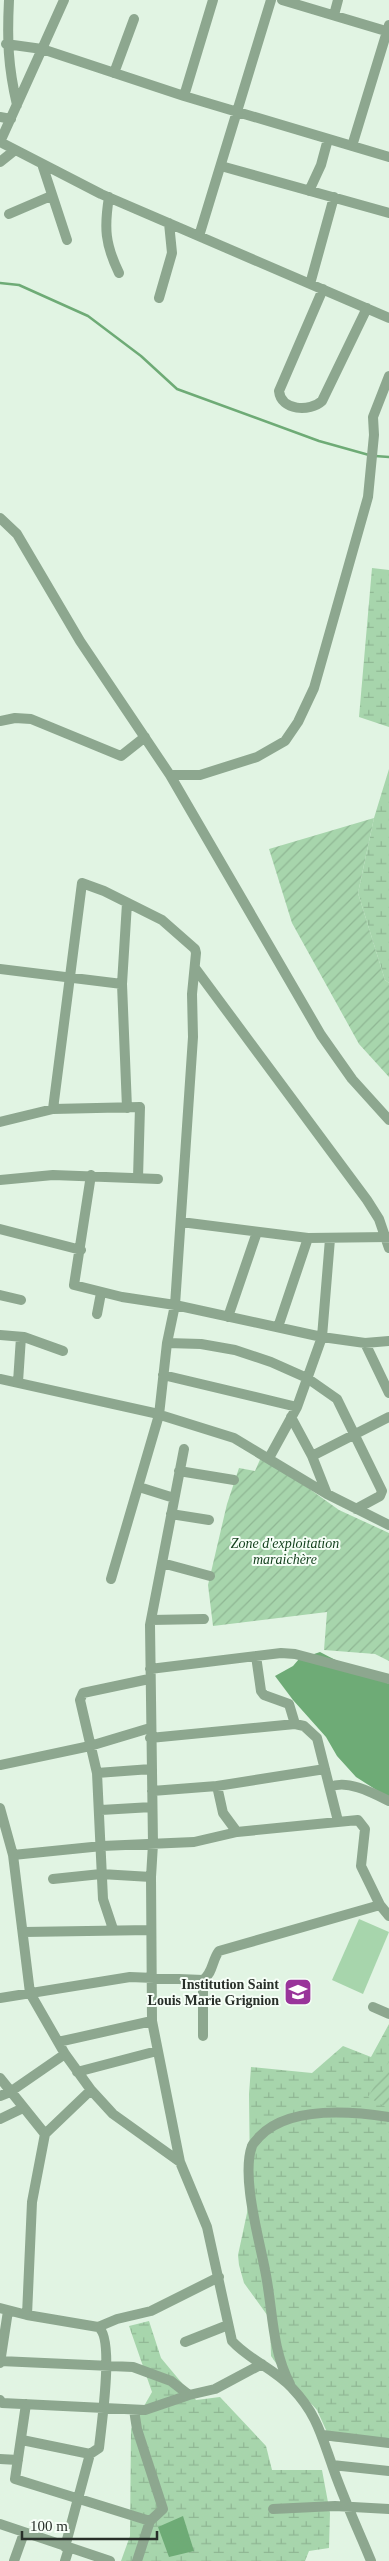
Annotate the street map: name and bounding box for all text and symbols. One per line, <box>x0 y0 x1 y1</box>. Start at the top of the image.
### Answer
park label: Zone d'exploitation maraichère <box>231 1536 339 1567</box>
place label: Institution Saint Louis Marie Grignion <box>148 1977 279 2008</box>
school or university icon: Institution Saint Louis Marie Grignion <box>283 1977 313 2007</box>
scale bar <box>22 2508 158 2540</box>
text: 100 m <box>30 2518 68 2534</box>

